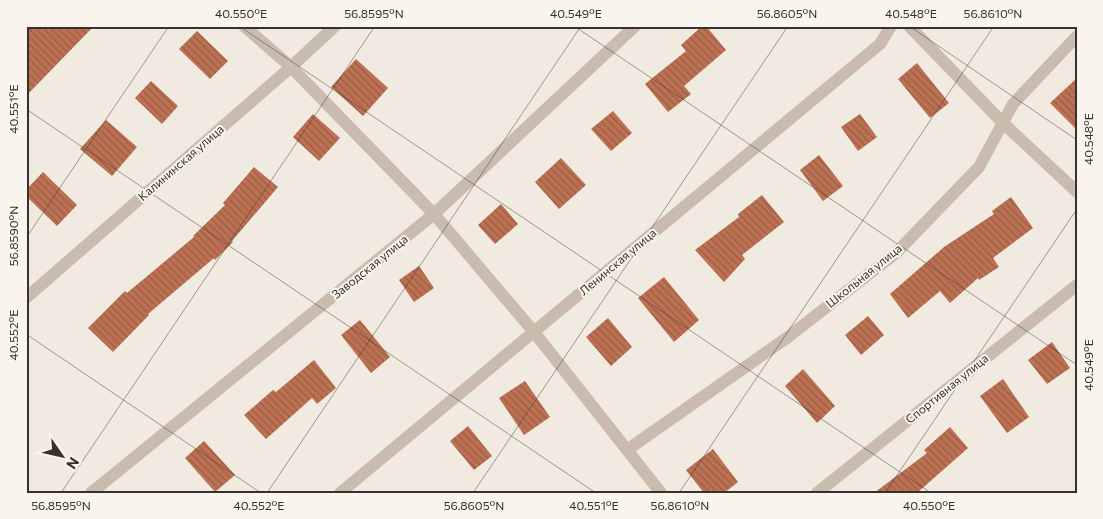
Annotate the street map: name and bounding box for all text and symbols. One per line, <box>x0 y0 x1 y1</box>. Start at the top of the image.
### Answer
text: 40.550°E <box>215 6 267 20</box>
text: 56.8595°N <box>344 6 404 20</box>
text: 40.549°E <box>550 6 602 20</box>
text: 56.8605°N <box>757 6 817 20</box>
text: 40.548°E <box>885 6 937 20</box>
text: 56.8610°N <box>964 6 1022 20</box>
text: 40.551°E <box>6 84 20 134</box>
text: 40.548°E <box>1081 113 1095 165</box>
street label: Калининская улица <box>135 121 226 203</box>
text: 56.8590°N <box>6 206 20 266</box>
street label: Ленинская улица <box>576 225 659 297</box>
street label: Заводская улица <box>329 231 410 301</box>
street label: Школьная улица <box>823 240 904 310</box>
text: 40.552°E <box>6 310 20 360</box>
text: 40.549°E <box>1081 339 1095 391</box>
street label: Спортивная улица <box>902 351 991 426</box>
north arrow <box>38 432 88 482</box>
text: N <box>63 454 83 473</box>
text: 56.8595°N <box>31 498 91 512</box>
text: 40.552°E <box>234 498 284 512</box>
text: 56.8605°N <box>444 498 504 512</box>
text: 40.551°E <box>569 498 619 512</box>
text: 56.8610°N <box>651 498 709 512</box>
text: 40.550°E <box>903 498 955 512</box>

